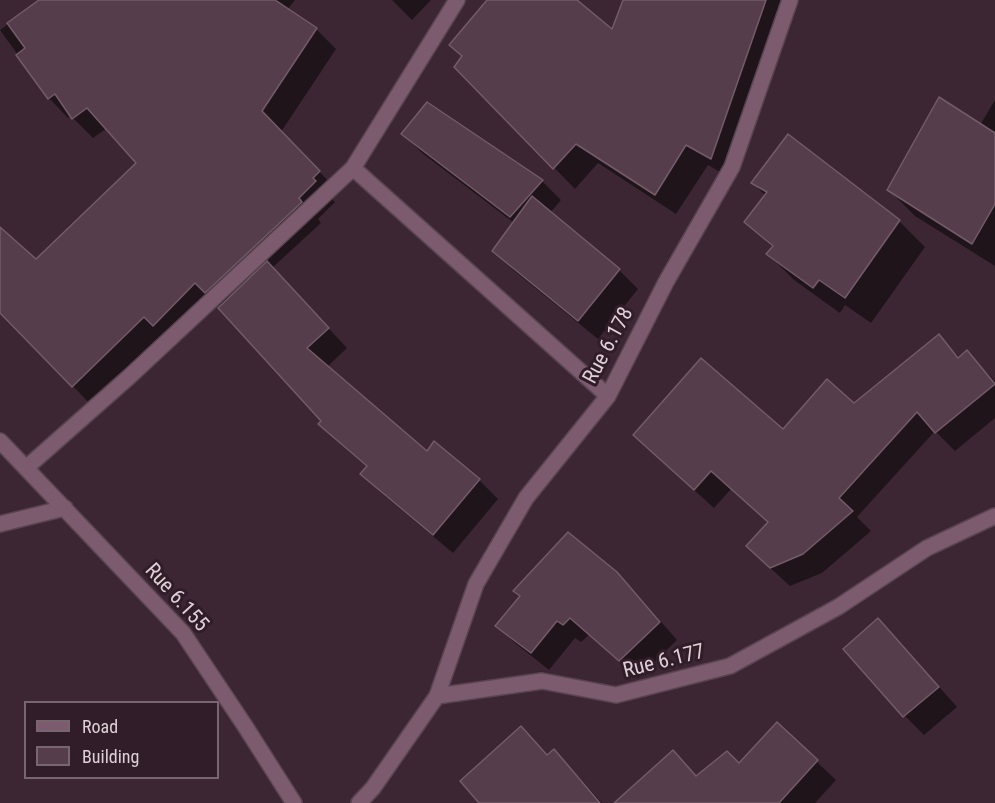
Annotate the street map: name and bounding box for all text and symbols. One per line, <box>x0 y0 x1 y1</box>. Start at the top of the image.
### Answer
street label: Rue 6.178 <box>578 303 640 389</box>
street label: Rue 6.155 <box>139 559 213 637</box>
street label: Rue 6.177 <box>621 640 707 684</box>
legend <box>24 701 219 779</box>
text: Road <box>82 716 118 737</box>
text: Building <box>82 746 139 767</box>

